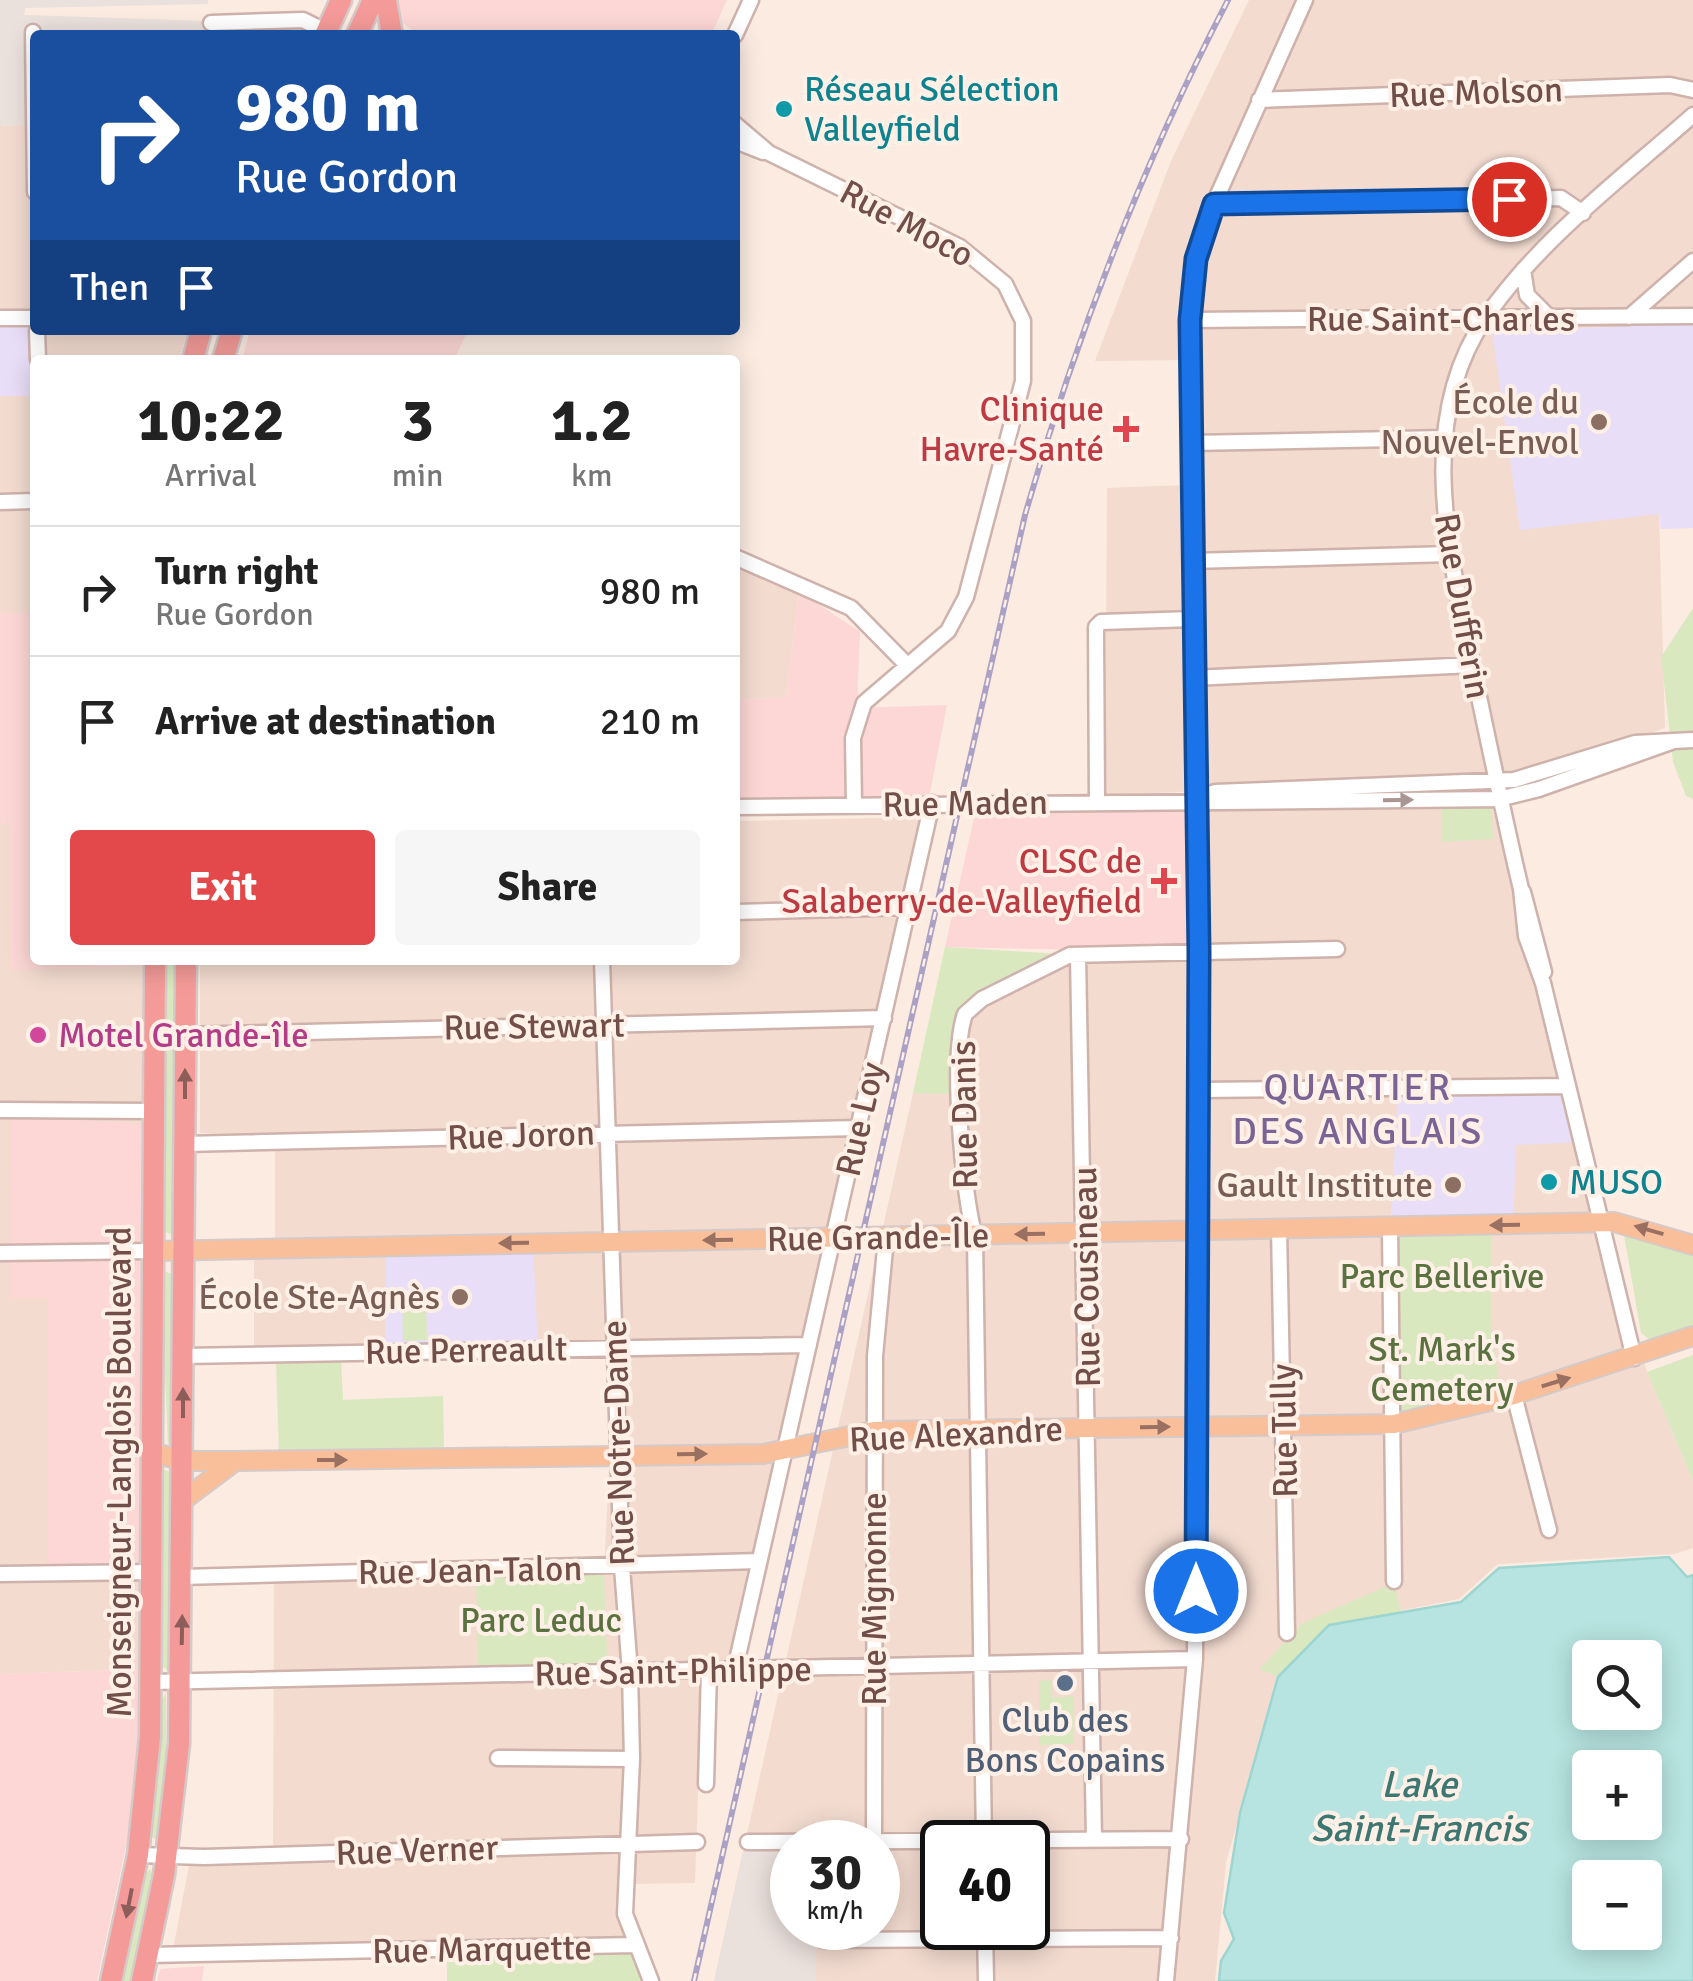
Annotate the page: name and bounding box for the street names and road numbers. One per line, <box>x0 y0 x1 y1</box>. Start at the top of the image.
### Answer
street label: Rue Molson <box>1388 68 1564 117</box>
street label: Rue Moco <box>832 170 981 277</box>
street label: Rue Saint-Charles <box>1307 298 1575 341</box>
street label: Rue Dufferin <box>1425 510 1500 702</box>
street label: Rue Maden <box>882 781 1048 826</box>
street label: Rue Stewart <box>443 1003 625 1050</box>
street label: Rue Danis <box>942 1040 987 1190</box>
street label: Rue Loy <box>826 1058 894 1180</box>
street label: Rue Joron <box>446 1111 596 1160</box>
street label: Rue Cousineau <box>1063 1166 1110 1388</box>
street label: Rue Grande-Île <box>766 1214 990 1261</box>
street label: Monseigneur-Langlois Boulevard <box>98 1226 141 1718</box>
street label: Rue Notre-Dame <box>593 1319 644 1567</box>
street label: Rue Perreault <box>364 1327 568 1374</box>
street label: Rue Tully <box>1262 1364 1307 1498</box>
street label: Rue Alexandre <box>848 1407 1064 1462</box>
street label: Rue Mignonne <box>853 1492 896 1706</box>
street label: Rue Jean-Talon <box>357 1547 583 1594</box>
street label: Rue Saint-Philippe <box>534 1648 812 1695</box>
street label: Rue Verner <box>335 1826 499 1875</box>
street label: Rue Marquette <box>372 1926 592 1973</box>

